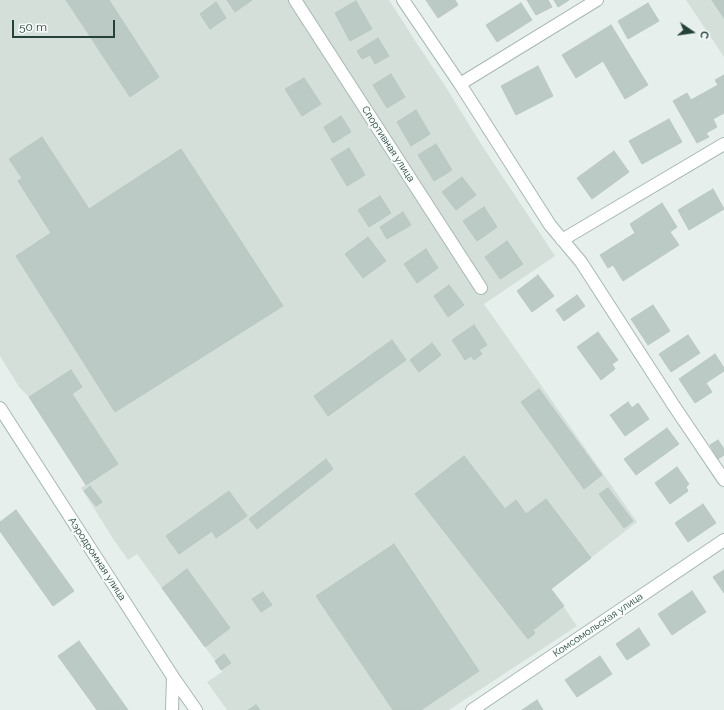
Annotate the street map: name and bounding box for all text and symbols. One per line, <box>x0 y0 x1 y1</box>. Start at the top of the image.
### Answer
scale bar <box>14 12 117 38</box>
north arrow <box>672 12 712 52</box>
text: 50 m <box>19 20 47 34</box>
text: С <box>697 30 711 40</box>
street label: Спортивная улица <box>359 104 417 184</box>
street label: Аэродромная улица <box>66 515 128 603</box>
street label: Комсомольская улица <box>551 590 645 660</box>

